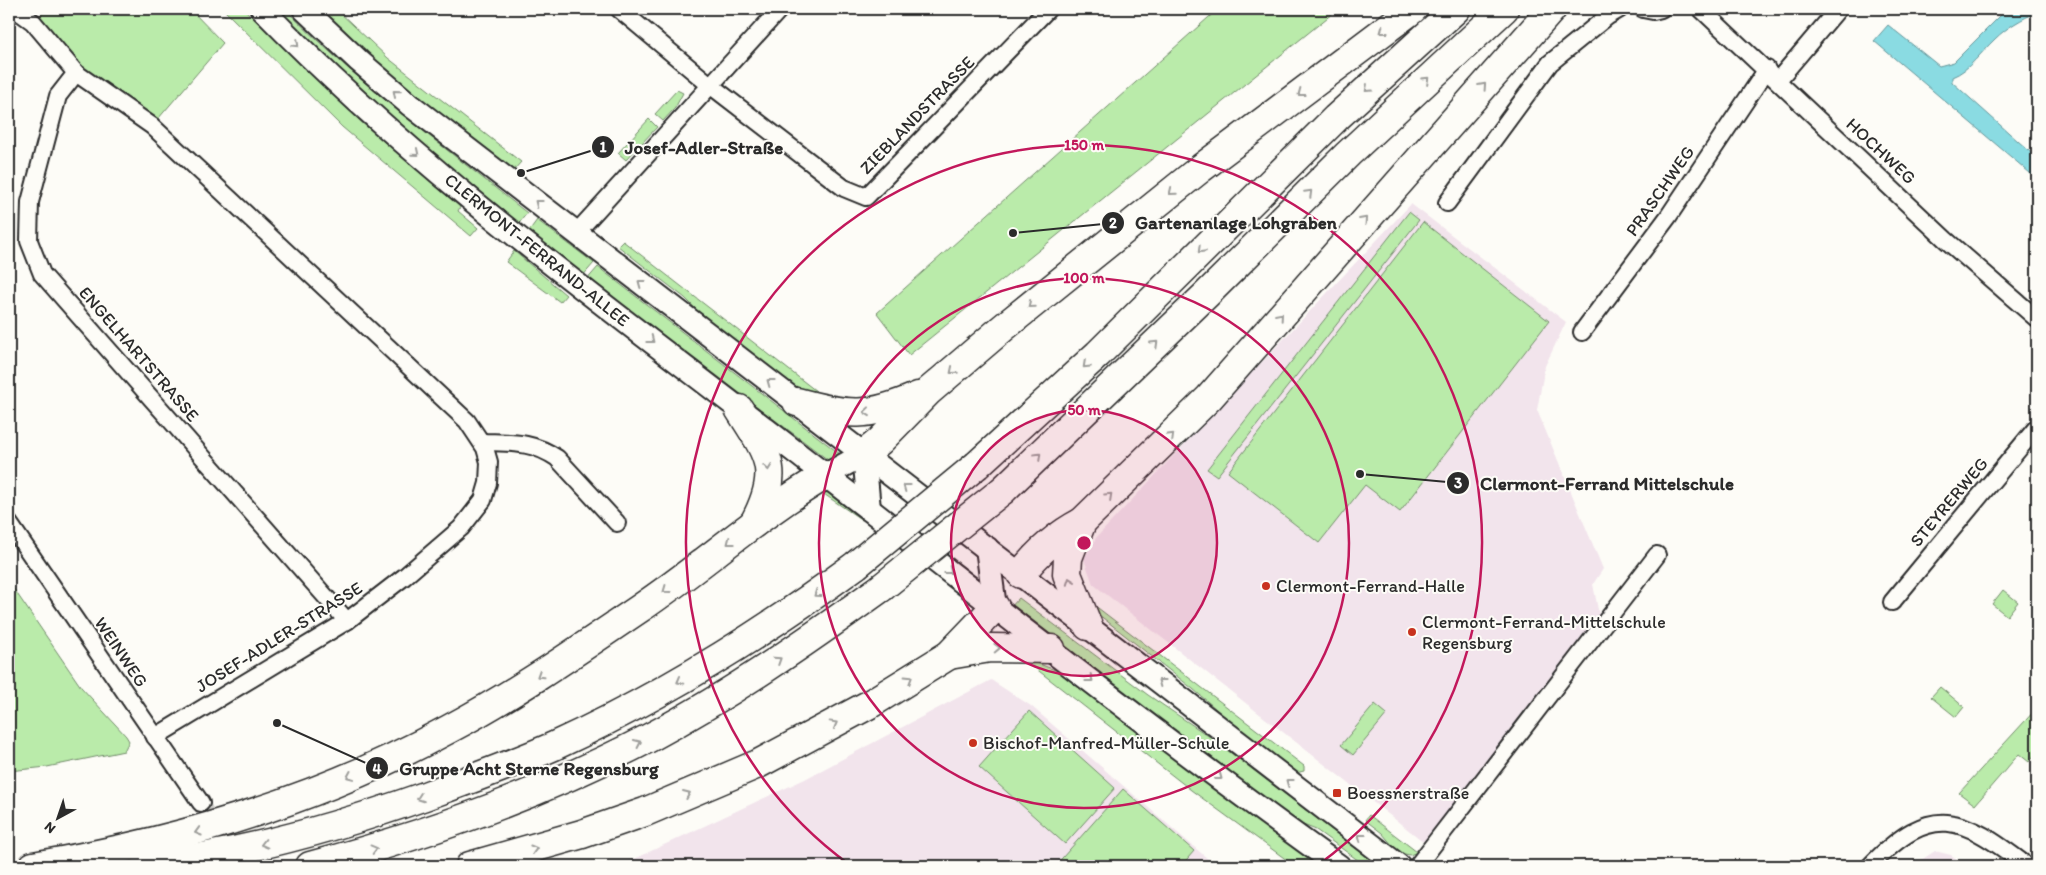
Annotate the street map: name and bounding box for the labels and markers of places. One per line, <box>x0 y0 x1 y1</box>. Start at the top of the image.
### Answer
callout: Josef-Adler-Straße <box>590 130 794 164</box>
callout: Gartenanlage Lohgraben <box>1100 206 1347 240</box>
callout: Clermont-Ferrand Mittelschule <box>1445 466 1744 500</box>
centre of rings <box>1075 534 1093 552</box>
place label: Clermont-Ferrand-Halle <box>1276 575 1465 597</box>
marker: Clermont-Ferrand-Halle <box>1260 580 1272 592</box>
place label: Clermont-Ferrand-Mittelschule Regensburg <box>1422 611 1666 654</box>
marker: Clermont-Ferrand-Mittelschule Regensburg <box>1406 626 1418 638</box>
place label: Bischof-Manfred-Müller-Schule <box>983 732 1229 754</box>
marker: Bischof-Manfred-Müller-Schule <box>967 737 979 749</box>
callout: Gruppe Acht Sterne Regensburg <box>365 751 669 785</box>
place label: Boessnerstraße <box>1347 782 1469 804</box>
marker: Boessnerstraße <box>1331 787 1343 799</box>

